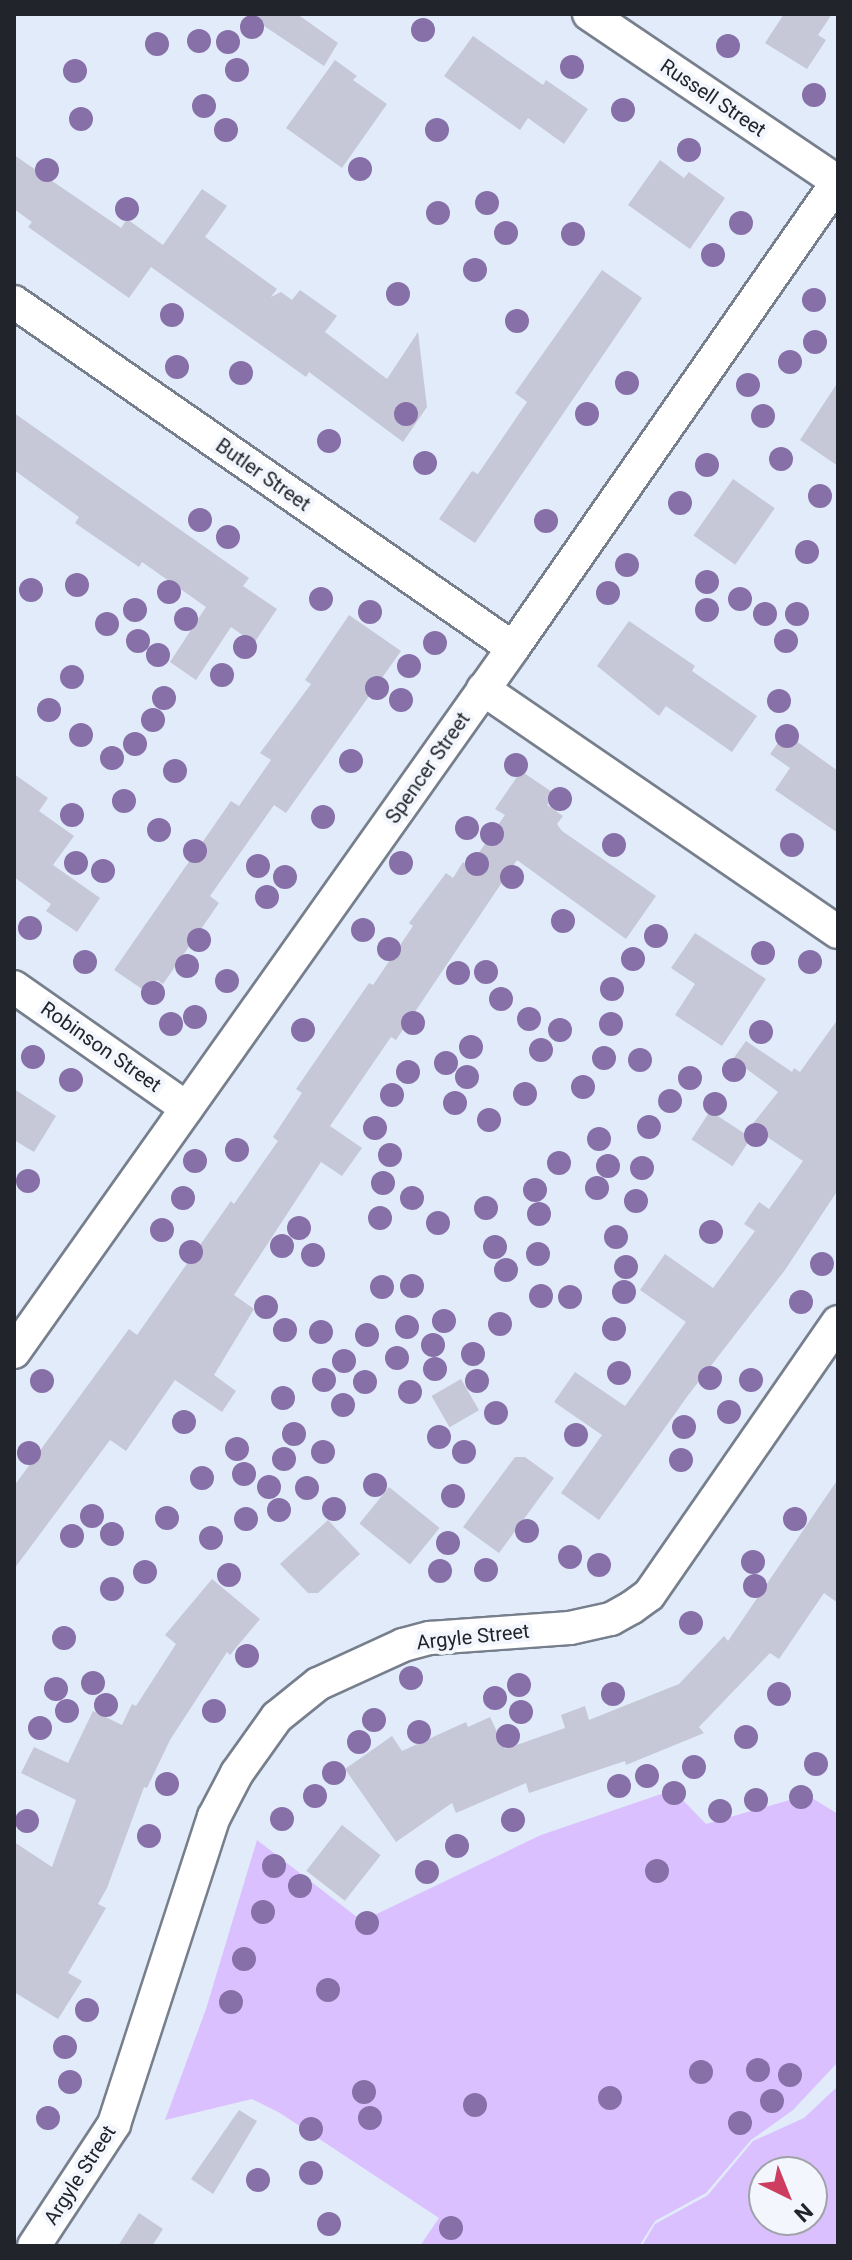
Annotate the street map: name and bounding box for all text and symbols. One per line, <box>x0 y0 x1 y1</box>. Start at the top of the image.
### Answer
street label: Russell Street <box>656 54 770 142</box>
street label: Butler Street <box>211 434 315 516</box>
street label: Spencer Street <box>381 708 475 828</box>
street label: Robinson Street <box>36 997 166 1097</box>
street label: Argyle Street <box>415 1619 531 1655</box>
street label: Argyle Street <box>39 2121 121 2229</box>
north arrow <box>748 2156 828 2236</box>
text: N <box>789 2198 818 2227</box>

